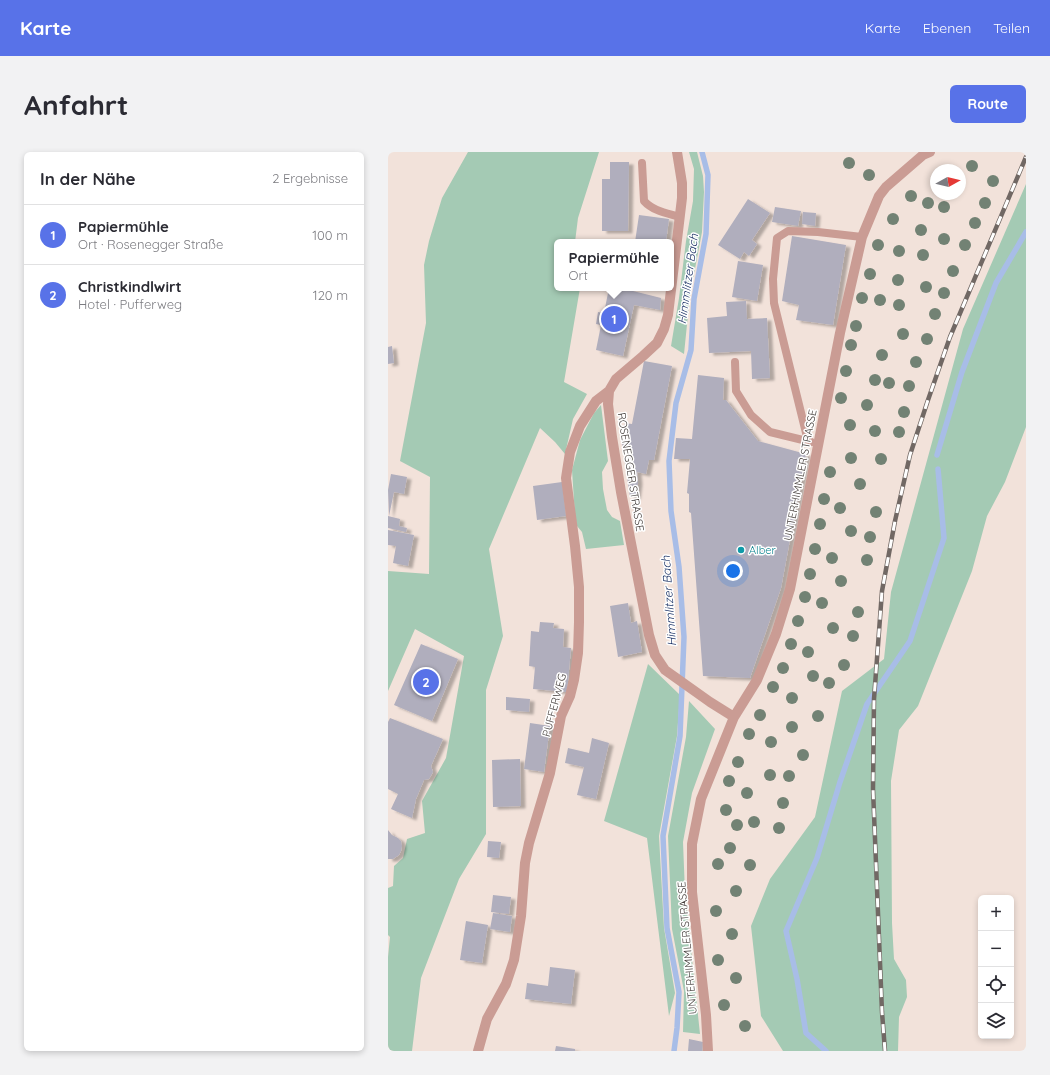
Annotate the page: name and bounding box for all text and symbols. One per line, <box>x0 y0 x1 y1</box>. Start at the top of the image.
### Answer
text: Karte <box>20 16 72 40</box>
text: Karte <box>865 19 901 37</box>
text: Ebenen <box>923 19 971 37</box>
text: Teilen <box>993 19 1030 37</box>
button: Route <box>950 85 1026 123</box>
text: Anfahrt <box>24 87 128 122</box>
north arrow <box>930 164 966 200</box>
text: In der Nähe <box>40 168 136 189</box>
text: 2 Ergebnisse <box>272 170 348 186</box>
text: Papiermühle <box>78 217 169 236</box>
text: 1 <box>50 227 56 243</box>
text: 100 m <box>312 227 348 243</box>
water label: Himmlitzer Bach <box>674 233 701 325</box>
text: Ort · Rosenegger Straße <box>78 236 223 252</box>
popup <box>554 239 674 291</box>
text: Papiermühle <box>569 248 659 267</box>
text: Ort <box>569 267 588 283</box>
text: Christkindlwirt <box>78 277 182 296</box>
text: 2 <box>49 287 57 303</box>
text: 120 m <box>313 287 348 303</box>
text: Hotel · Pufferweg <box>78 296 182 312</box>
pin: 1 <box>601 304 627 334</box>
street label: UNTERHIMMLER STRASSE <box>780 408 820 542</box>
street label: ROSENEGGER STRASSE <box>615 412 647 532</box>
place label: Alber <box>749 543 777 557</box>
marker: Alber <box>736 545 746 555</box>
water label: Himmlitzer Bach <box>658 555 679 647</box>
your location <box>723 561 743 581</box>
pin: 2 <box>413 667 439 697</box>
street label: PUFFERWEG <box>539 672 569 738</box>
street label: UNTERHIMMLER STRASSE <box>674 881 700 1015</box>
map controls <box>978 895 1014 1039</box>
button: + <box>978 895 1014 931</box>
button: − <box>978 931 1014 967</box>
button: locate <box>978 967 1014 1003</box>
button: layers <box>978 1003 1014 1039</box>

